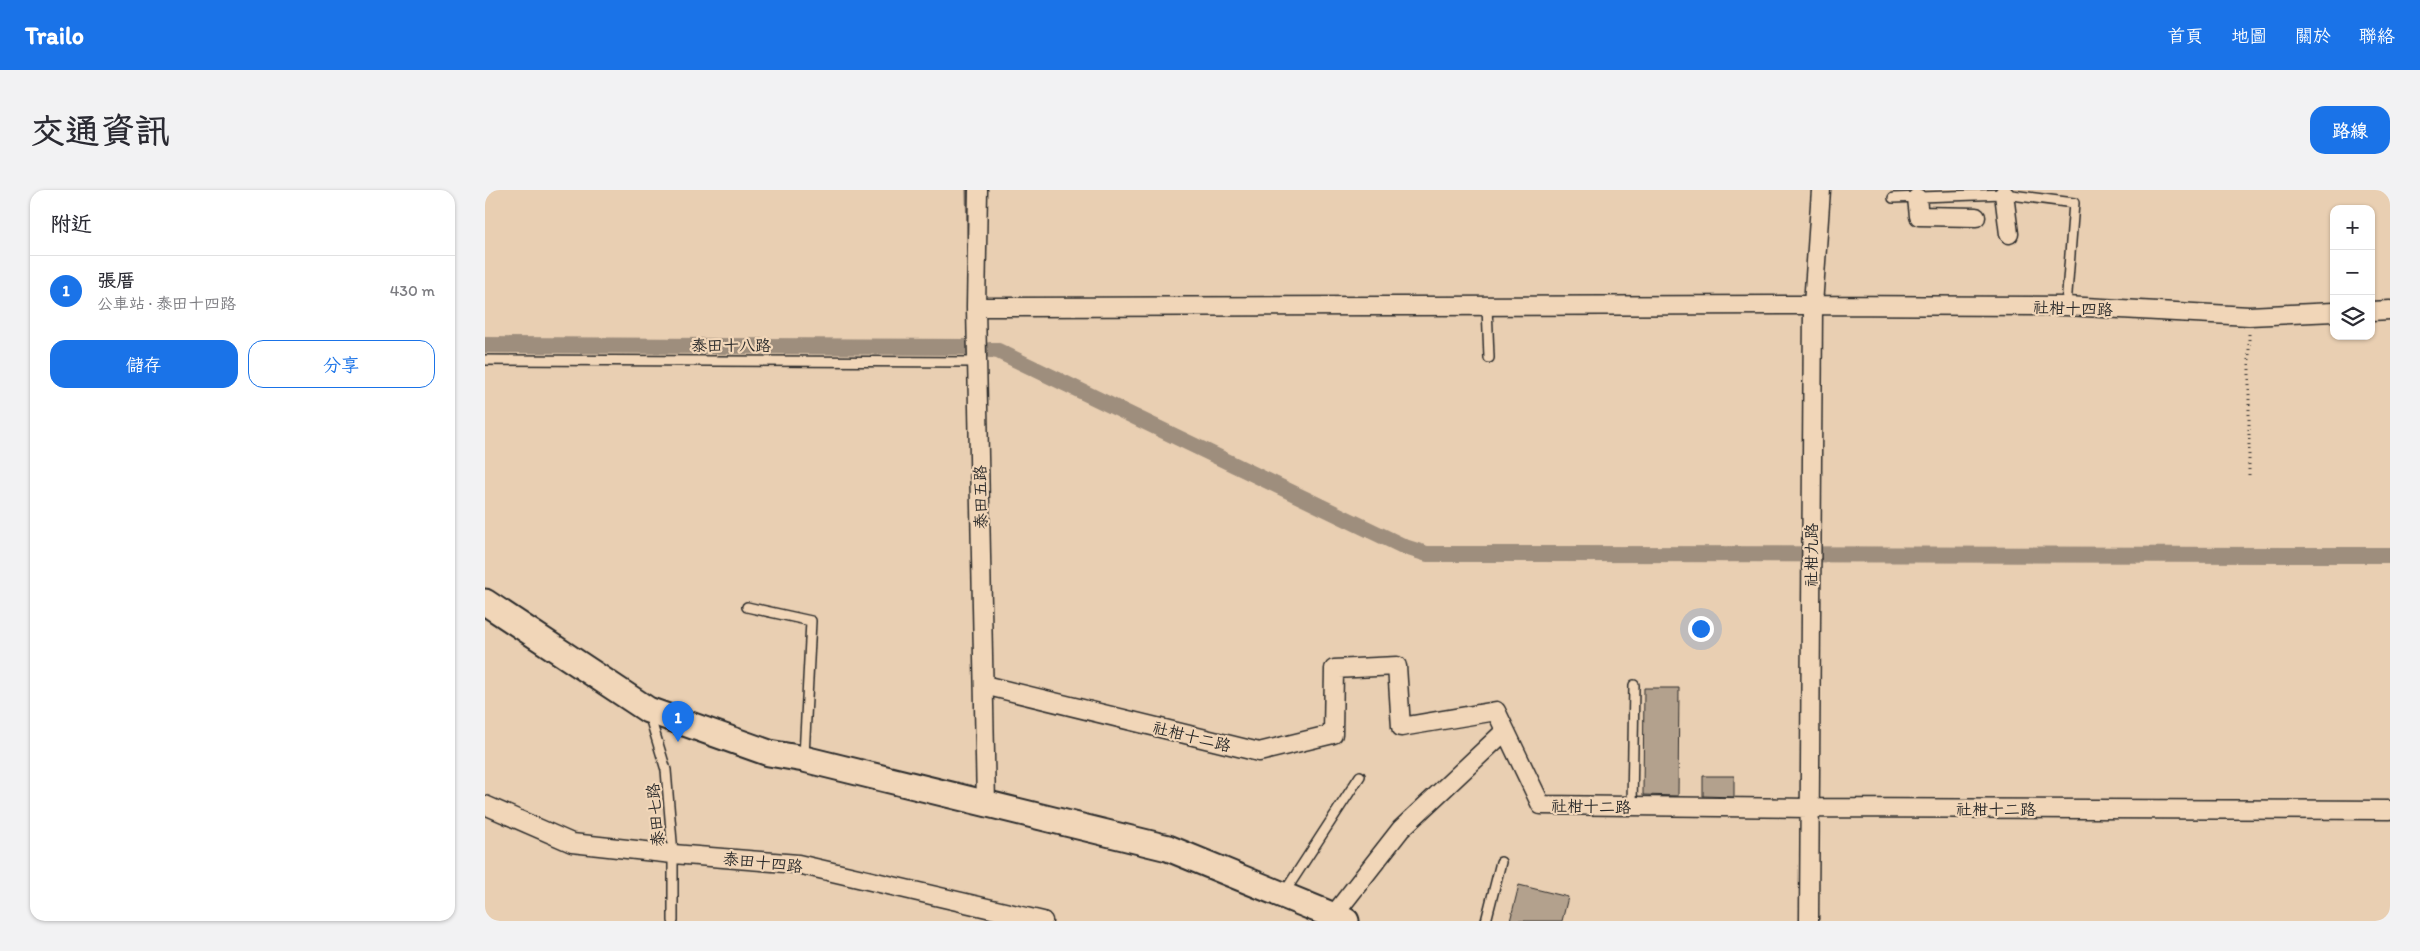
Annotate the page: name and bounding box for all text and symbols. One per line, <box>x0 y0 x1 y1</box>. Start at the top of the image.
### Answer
text: Trailo <box>25 21 84 50</box>
text: 首頁 <box>2167 25 2203 47</box>
text: 地圖 <box>2231 25 2267 47</box>
text: 關於 <box>2295 25 2331 47</box>
text: 聯絡 <box>2359 25 2395 47</box>
button: 路線 <box>2310 106 2390 154</box>
text: 交通資訊 <box>30 110 170 152</box>
map controls <box>2330 205 2375 340</box>
button: + <box>2330 205 2375 250</box>
text: 附近 <box>50 211 92 236</box>
button: − <box>2330 250 2375 295</box>
text: 張厝 <box>97 269 135 292</box>
text: 1 <box>62 281 70 300</box>
text: 430 m <box>390 281 435 300</box>
text: 公車站 · 泰田十四路 <box>97 294 236 313</box>
button: layers <box>2330 295 2375 340</box>
street label: 社柑十四路 <box>2033 298 2113 319</box>
street label: 泰田十八路 <box>691 336 771 355</box>
button: 儲存 <box>50 340 238 388</box>
button: 分享 <box>248 340 435 388</box>
street label: 泰田五路 <box>970 465 991 529</box>
street label: 社柑九路 <box>1802 523 1821 587</box>
your location <box>1688 616 1714 642</box>
pin: 1 <box>662 701 694 742</box>
street label: 社柑十二路 <box>1151 718 1233 755</box>
street label: 泰田七路 <box>643 782 668 848</box>
street label: 社柑十二路 <box>1551 796 1631 817</box>
street label: 社柑十二路 <box>1956 800 2036 819</box>
street label: 泰田十四路 <box>722 849 804 876</box>

